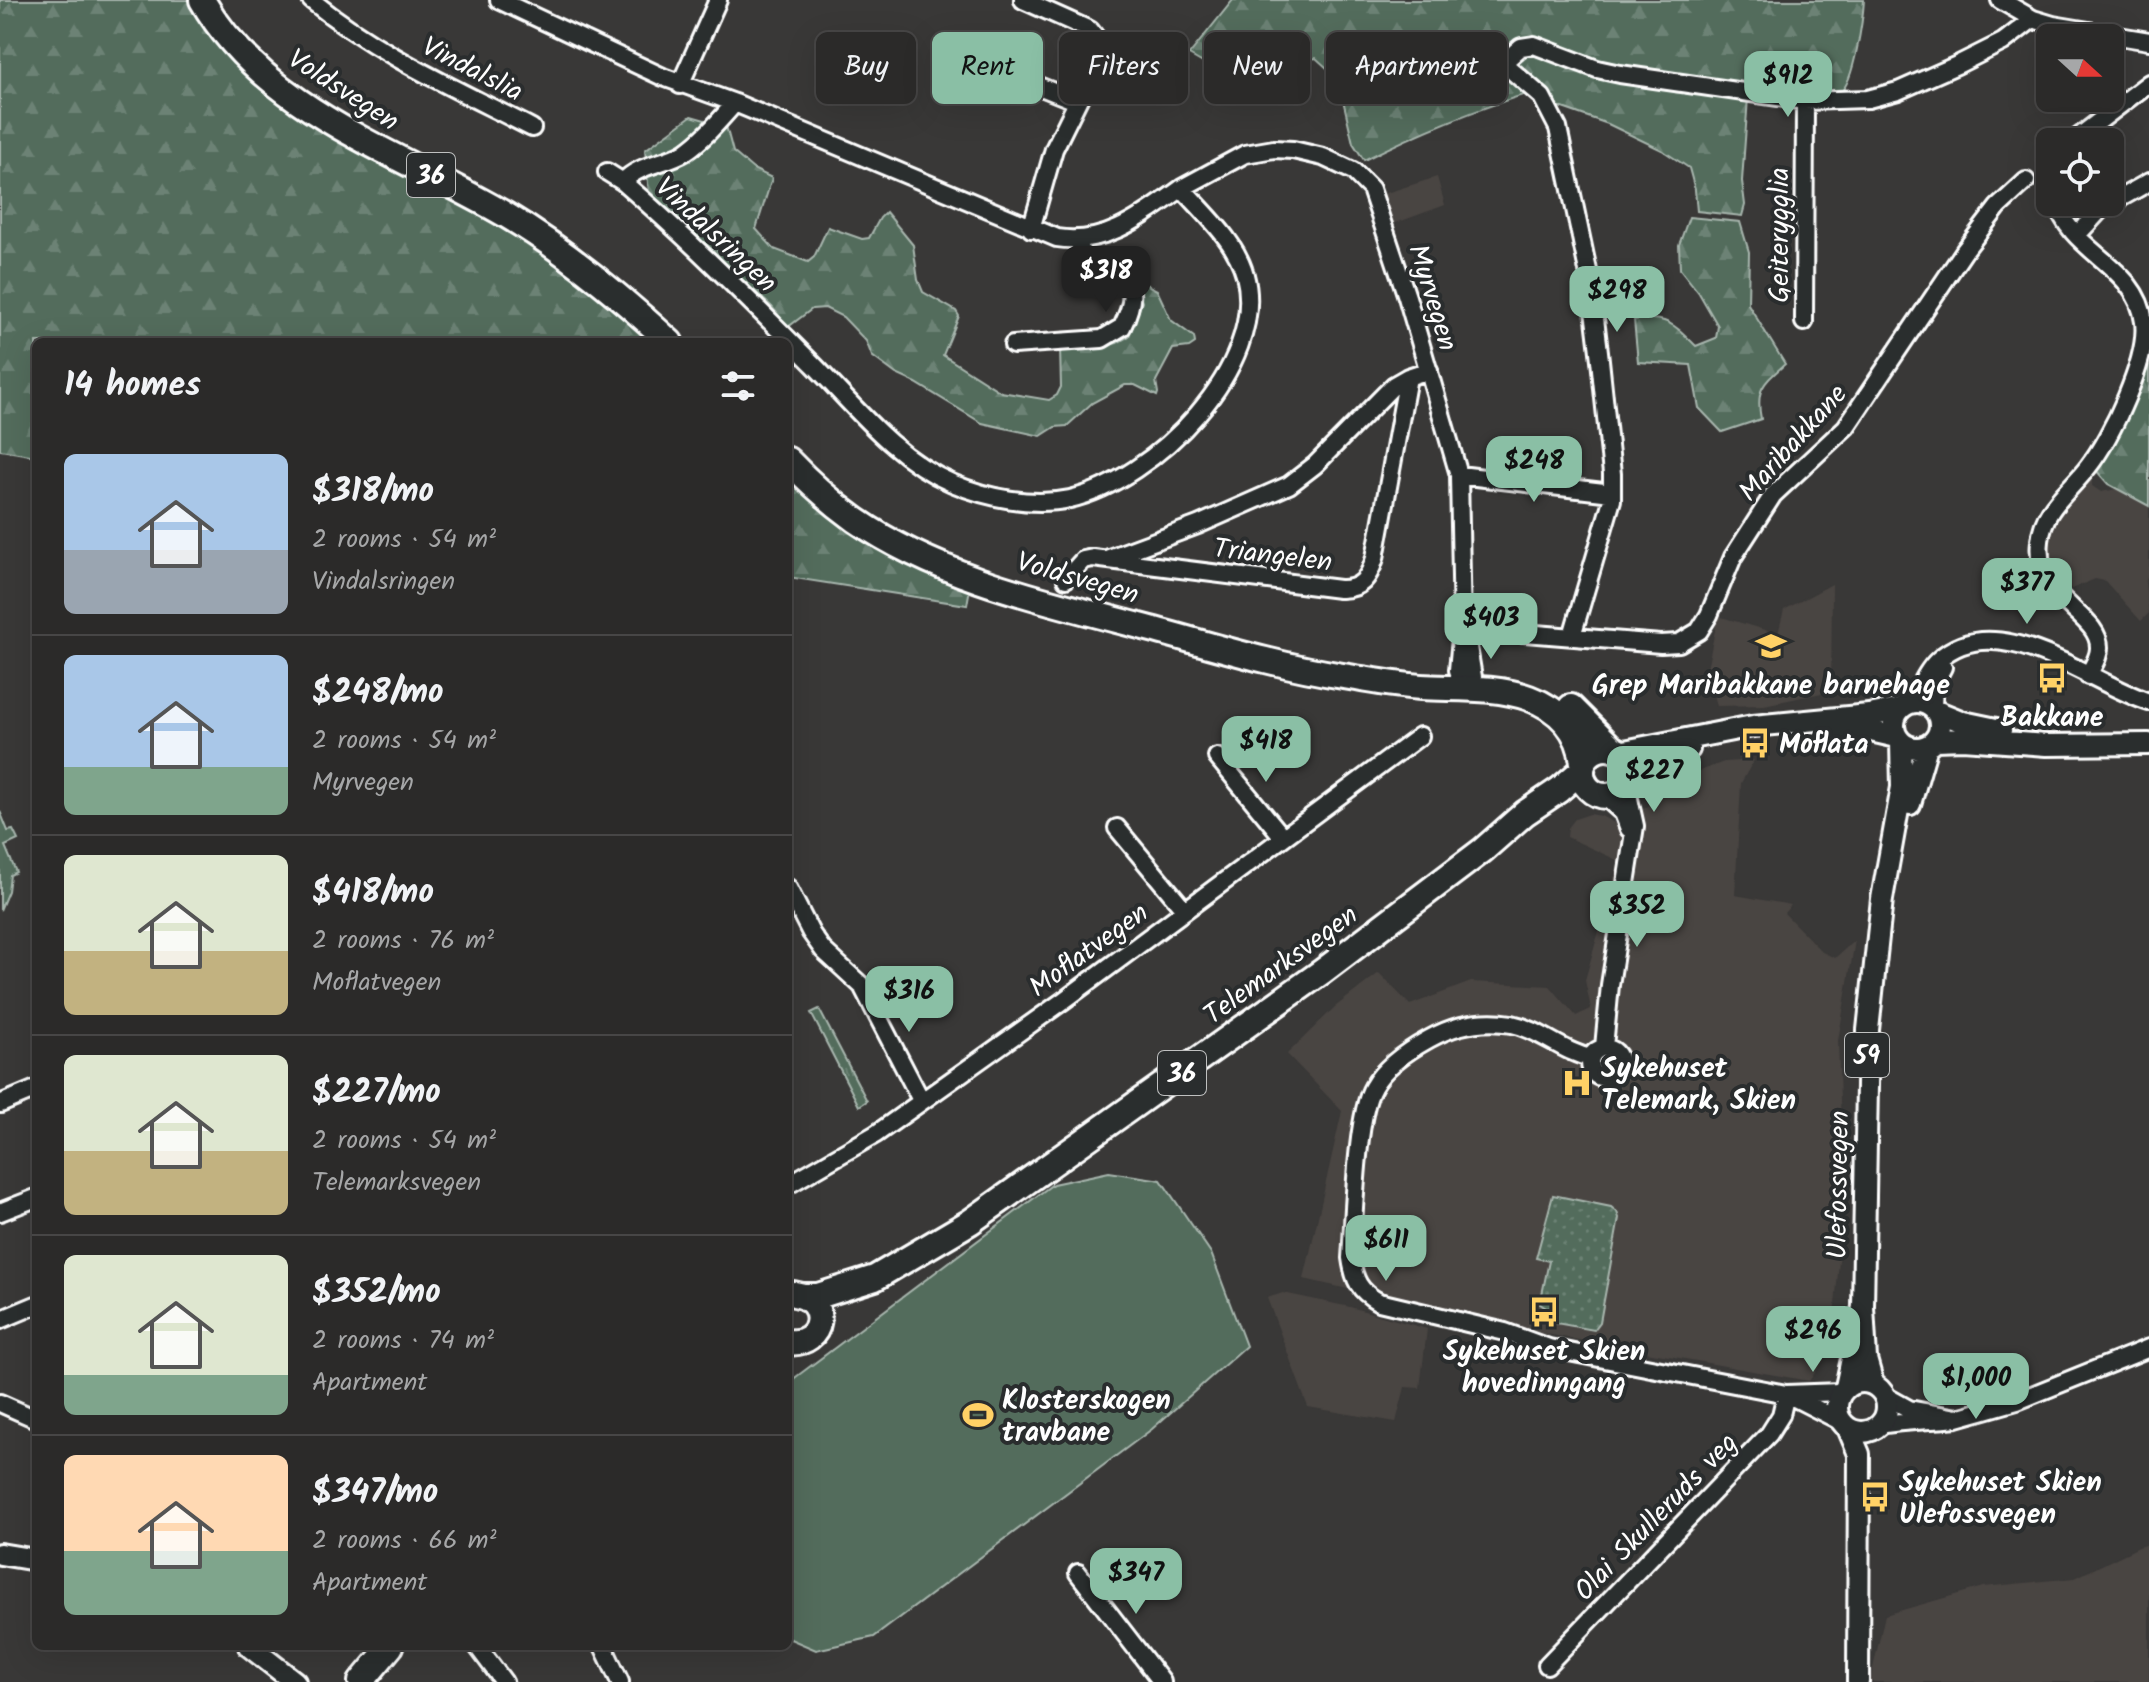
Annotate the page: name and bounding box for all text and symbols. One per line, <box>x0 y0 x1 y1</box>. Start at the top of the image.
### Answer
north arrow <box>2036 24 2124 112</box>
map controls <box>2036 24 2124 216</box>
street label: Vindalslia <box>413 25 531 115</box>
chip: Buy <box>816 32 916 104</box>
chip: Rent <box>932 32 1043 104</box>
chip: Filters <box>1059 32 1188 104</box>
chip: New <box>1204 32 1310 104</box>
chip: Apartment <box>1326 32 1507 104</box>
street label: Voldsvegen <box>278 38 408 144</box>
pin: $912 <box>1741 51 1835 119</box>
text: $912 <box>1762 56 1814 98</box>
button: locate <box>2036 128 2124 216</box>
road number: 36 <box>407 153 455 197</box>
street label: Vindalsringen <box>644 167 787 305</box>
street label: Geiterygglia <box>1758 167 1803 303</box>
street label: Myrvegen <box>1394 239 1469 357</box>
pin: $318 <box>1059 246 1153 314</box>
text: $318 <box>1080 251 1132 293</box>
pin: $298 <box>1570 266 1664 334</box>
text: $298 <box>1587 271 1647 313</box>
text: 14 homes <box>64 359 201 413</box>
icon: filters <box>716 364 760 408</box>
street label: Maribakkane <box>1728 374 1860 513</box>
pin: $248 <box>1487 436 1581 504</box>
text: $248 <box>1504 441 1564 483</box>
text: $318/mo <box>312 465 434 519</box>
icon: home <box>128 486 224 582</box>
text: 2 rooms · 54 m² <box>312 519 496 561</box>
street label: Triangelen <box>1211 527 1335 586</box>
street label: Voldsvegen <box>1011 540 1144 618</box>
pin: $377 <box>1980 558 2074 626</box>
text: Vindalsringen <box>312 561 455 603</box>
text: $377 <box>2000 563 2054 605</box>
pin: $403 <box>1444 593 1538 661</box>
text: $403 <box>1462 598 1520 640</box>
school or university icon: Grep Maribakkane barnehage <box>1754 629 1788 663</box>
bus stop icon: Bakkane <box>2035 661 2069 695</box>
place label: Grep Maribakkane barnehage <box>1592 664 1950 709</box>
text: $248/mo <box>312 666 443 720</box>
icon: home <box>128 687 224 783</box>
place label: Bakkane <box>2001 696 2104 741</box>
pin: $418 <box>1219 716 1313 784</box>
text: 2 rooms · 54 m² <box>312 720 496 762</box>
text: $418 <box>1240 721 1292 763</box>
place label: Moflata <box>1779 723 1869 768</box>
bus stop icon: Moflata <box>1738 726 1772 760</box>
pin: $227 <box>1607 746 1701 814</box>
text: $227 <box>1625 751 1683 793</box>
text: Myrvegen <box>312 762 414 804</box>
text: $418/mo <box>312 866 434 920</box>
pin: $352 <box>1590 881 1684 949</box>
text: $352 <box>1608 886 1666 928</box>
icon: home <box>128 887 224 983</box>
street label: Moflatvegen <box>1020 892 1159 1010</box>
street label: Telemarksvegen <box>1195 894 1368 1038</box>
text: 2 rooms · 76 m² <box>312 920 494 962</box>
text: Moflatvegen <box>312 962 441 1004</box>
pin: $316 <box>862 966 956 1034</box>
text: $316 <box>883 971 935 1013</box>
road number: 59 <box>1845 1033 1889 1077</box>
place label: Sykehuset Telemark, Skien <box>1601 1047 1796 1124</box>
road number: 36 <box>1158 1051 1206 1095</box>
text: $227/mo <box>312 1066 441 1120</box>
hospital icon: Sykehuset Telemark, Skien <box>1560 1066 1594 1100</box>
icon: home <box>128 1087 224 1183</box>
street label: Ulefossvegen <box>1816 1110 1863 1260</box>
text: 2 rooms · 54 m² <box>312 1120 496 1162</box>
text: Telemarksvegen <box>312 1162 481 1204</box>
pin: $611 <box>1339 1215 1433 1283</box>
text: $611 <box>1363 1220 1409 1262</box>
text: $352/mo <box>312 1266 441 1320</box>
icon: home <box>128 1287 224 1383</box>
bus stop icon: Sykehuset Skien hovedinngang <box>1527 1295 1561 1329</box>
pin: $296 <box>1766 1306 1860 1374</box>
text: $296 <box>1784 1311 1842 1353</box>
text: 2 rooms · 74 m² <box>312 1320 494 1362</box>
place label: Sykehuset Skien hovedinngang <box>1443 1330 1645 1407</box>
pin: $1,000 <box>1911 1353 2041 1421</box>
text: $1,000 <box>1941 1358 2011 1400</box>
text: Apartment <box>312 1362 427 1404</box>
place label: Klosterskogen travbane <box>1002 1379 1171 1456</box>
sports icon: Klosterskogen travbane <box>961 1398 995 1432</box>
street label: Olai Skulleruds veg <box>1564 1423 1750 1613</box>
place label: Sykehuset Skien Ulefossvegen <box>1899 1461 2102 1538</box>
text: $347/mo <box>312 1466 438 1520</box>
bus stop icon: Sykehuset Skien Ulefossvegen <box>1858 1480 1892 1514</box>
icon: home <box>128 1487 224 1583</box>
text: 2 rooms · 66 m² <box>312 1520 497 1562</box>
pin: $347 <box>1089 1548 1183 1616</box>
text: $347 <box>1108 1553 1164 1595</box>
text: Apartment <box>312 1562 427 1604</box>

